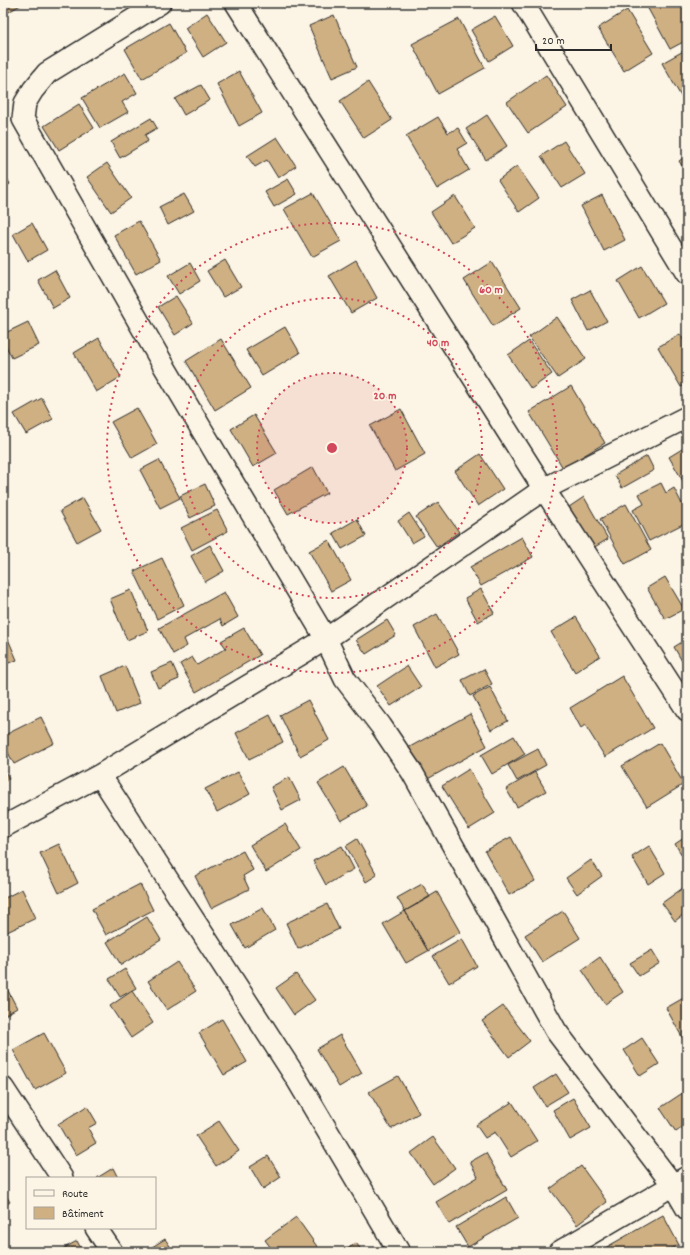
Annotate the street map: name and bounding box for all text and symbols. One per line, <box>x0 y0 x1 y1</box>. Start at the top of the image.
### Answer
scale bar <box>536 26 611 52</box>
text: 20 m <box>542 33 565 50</box>
text: 60 m <box>479 282 503 299</box>
text: 40 m <box>427 335 449 352</box>
text: 20 m <box>374 388 396 405</box>
centre of rings <box>325 441 339 455</box>
legend <box>26 1177 156 1229</box>
text: Route <box>62 1186 88 1203</box>
text: Bâtiment <box>62 1206 104 1223</box>

